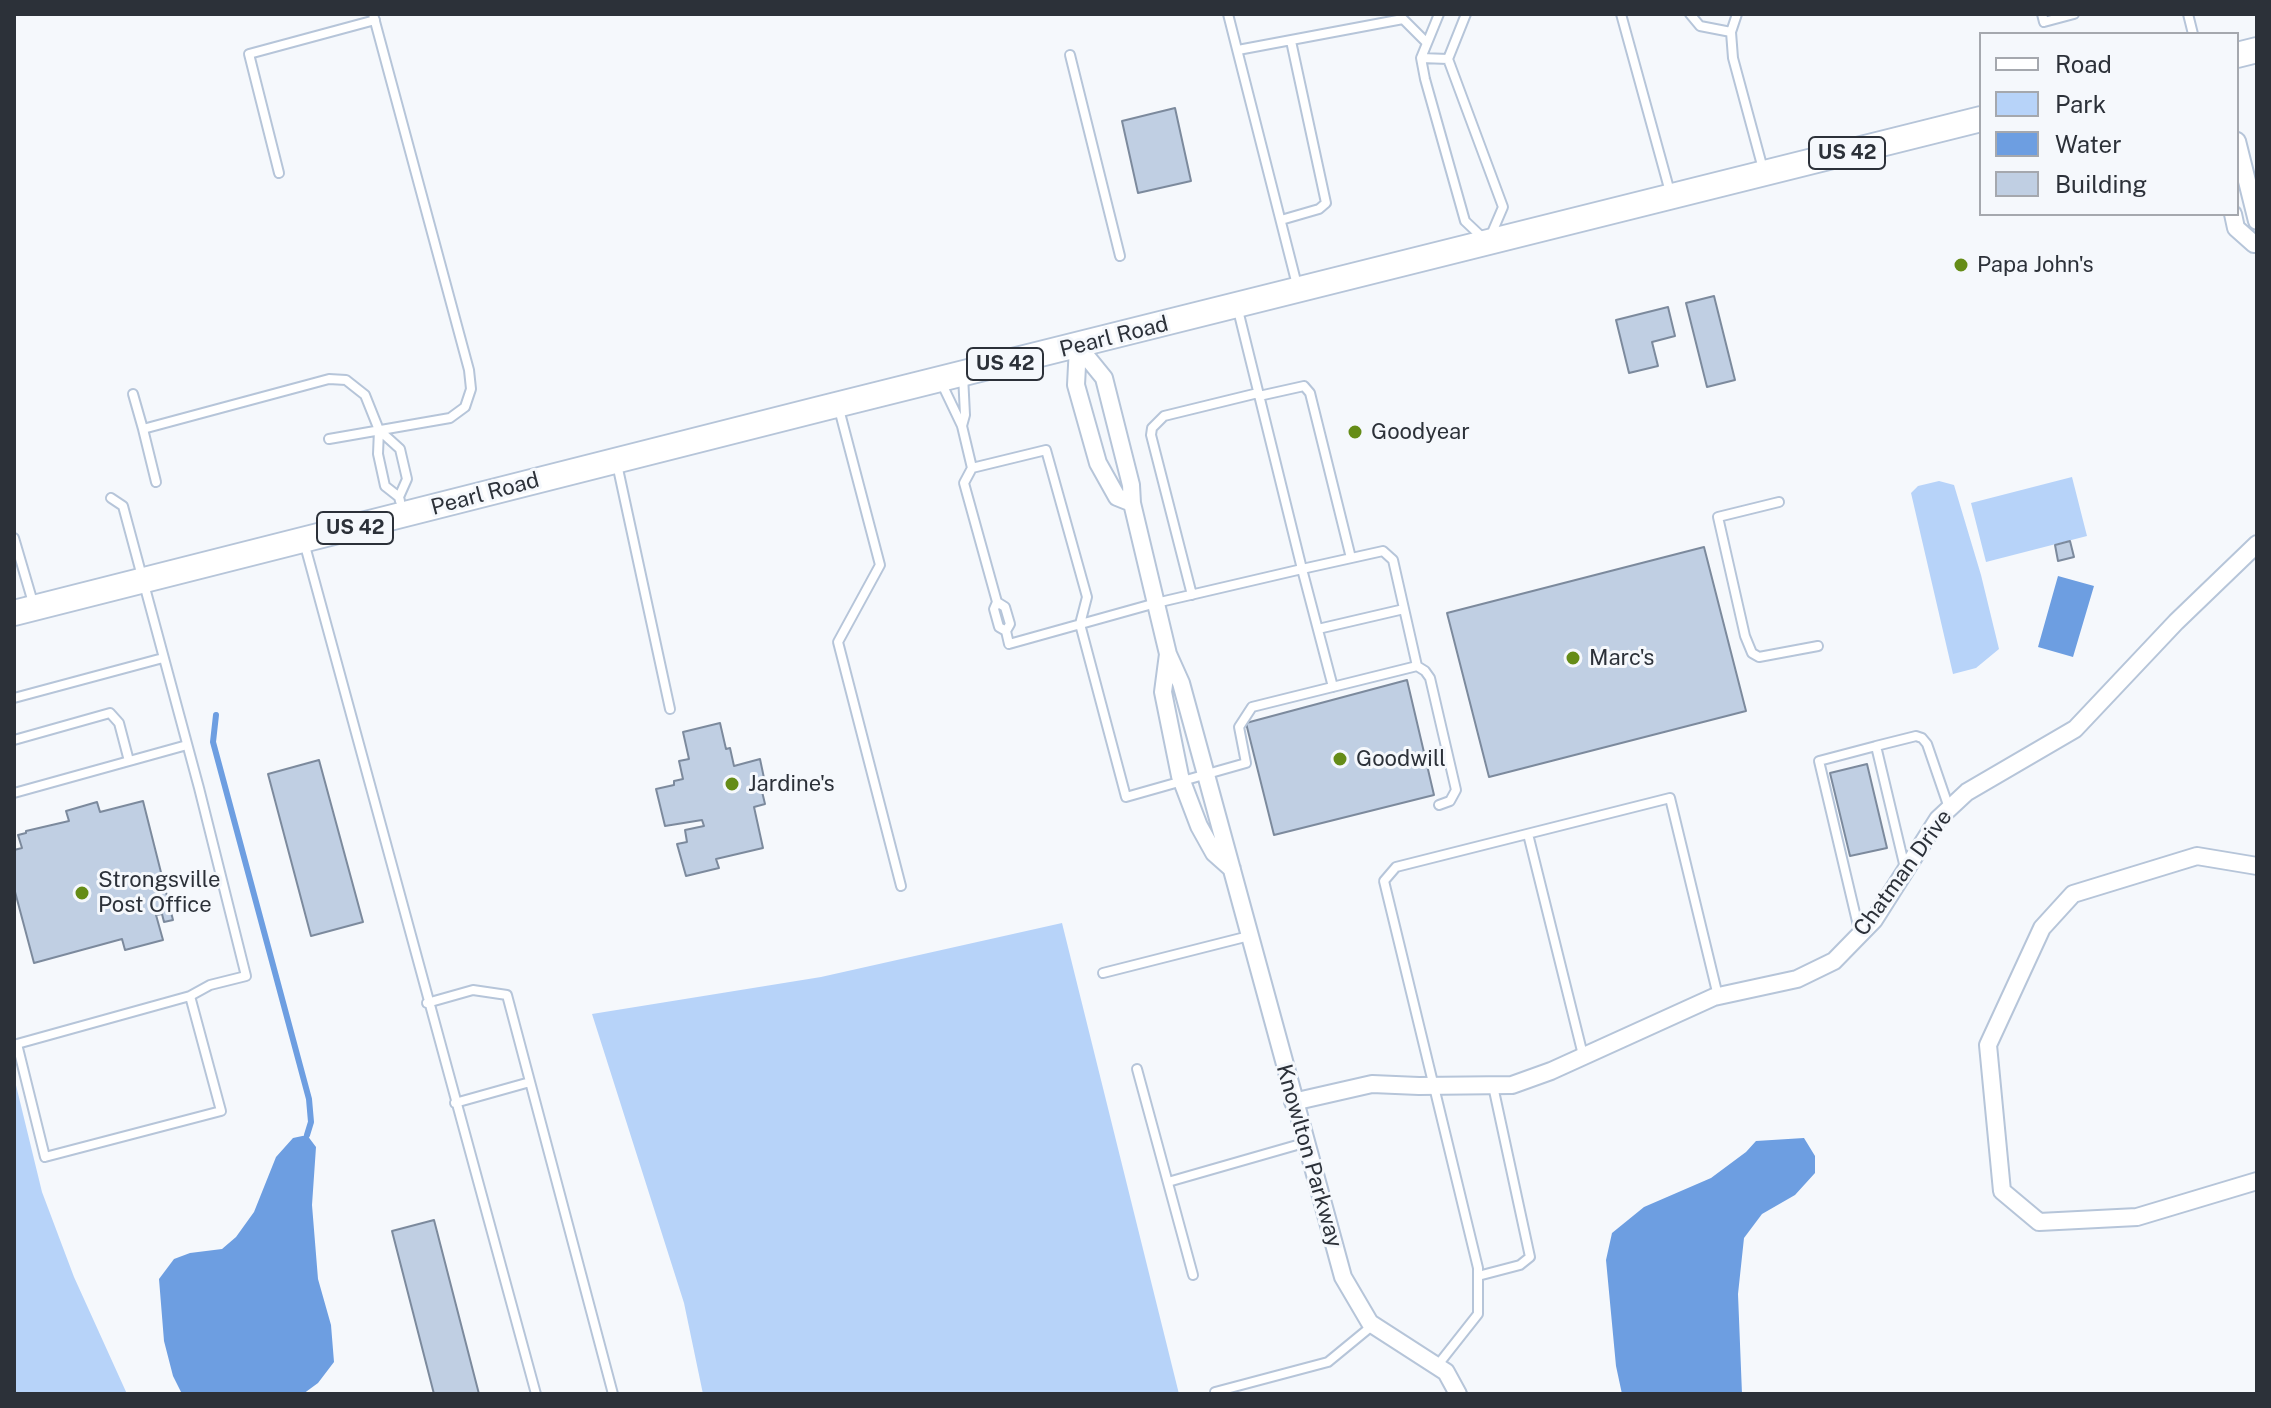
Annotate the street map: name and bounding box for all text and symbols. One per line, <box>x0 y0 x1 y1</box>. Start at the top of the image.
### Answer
legend <box>1979 32 2239 216</box>
text: Road <box>2055 50 2112 78</box>
text: Park <box>2055 90 2106 118</box>
text: Water <box>2055 130 2122 158</box>
road number: US 42 <box>1809 137 1885 169</box>
text: Building <box>2055 170 2147 198</box>
place label: Papa John's <box>1977 252 2094 278</box>
marker: Papa John's <box>1952 256 1970 274</box>
street label: Pearl Road <box>1057 311 1171 363</box>
road number: US 42 <box>967 348 1043 380</box>
place label: Goodyear <box>1371 419 1470 445</box>
marker: Goodyear <box>1346 423 1364 441</box>
street label: Pearl Road <box>428 467 542 521</box>
road number: US 42 <box>317 512 393 544</box>
place label: Marc's <box>1589 645 1654 671</box>
marker: Marc's <box>1564 649 1582 667</box>
place label: Goodwill <box>1356 746 1446 772</box>
marker: Goodwill <box>1331 750 1349 768</box>
place label: Jardine's <box>748 771 835 797</box>
marker: Jardine's <box>723 775 741 793</box>
street label: Chatman Drive <box>1848 805 1958 941</box>
place label: Strongsville Post Office <box>98 867 220 918</box>
marker: Strongsville Post Office <box>73 884 91 902</box>
street label: Knowlton Parkway <box>1270 1061 1348 1251</box>

